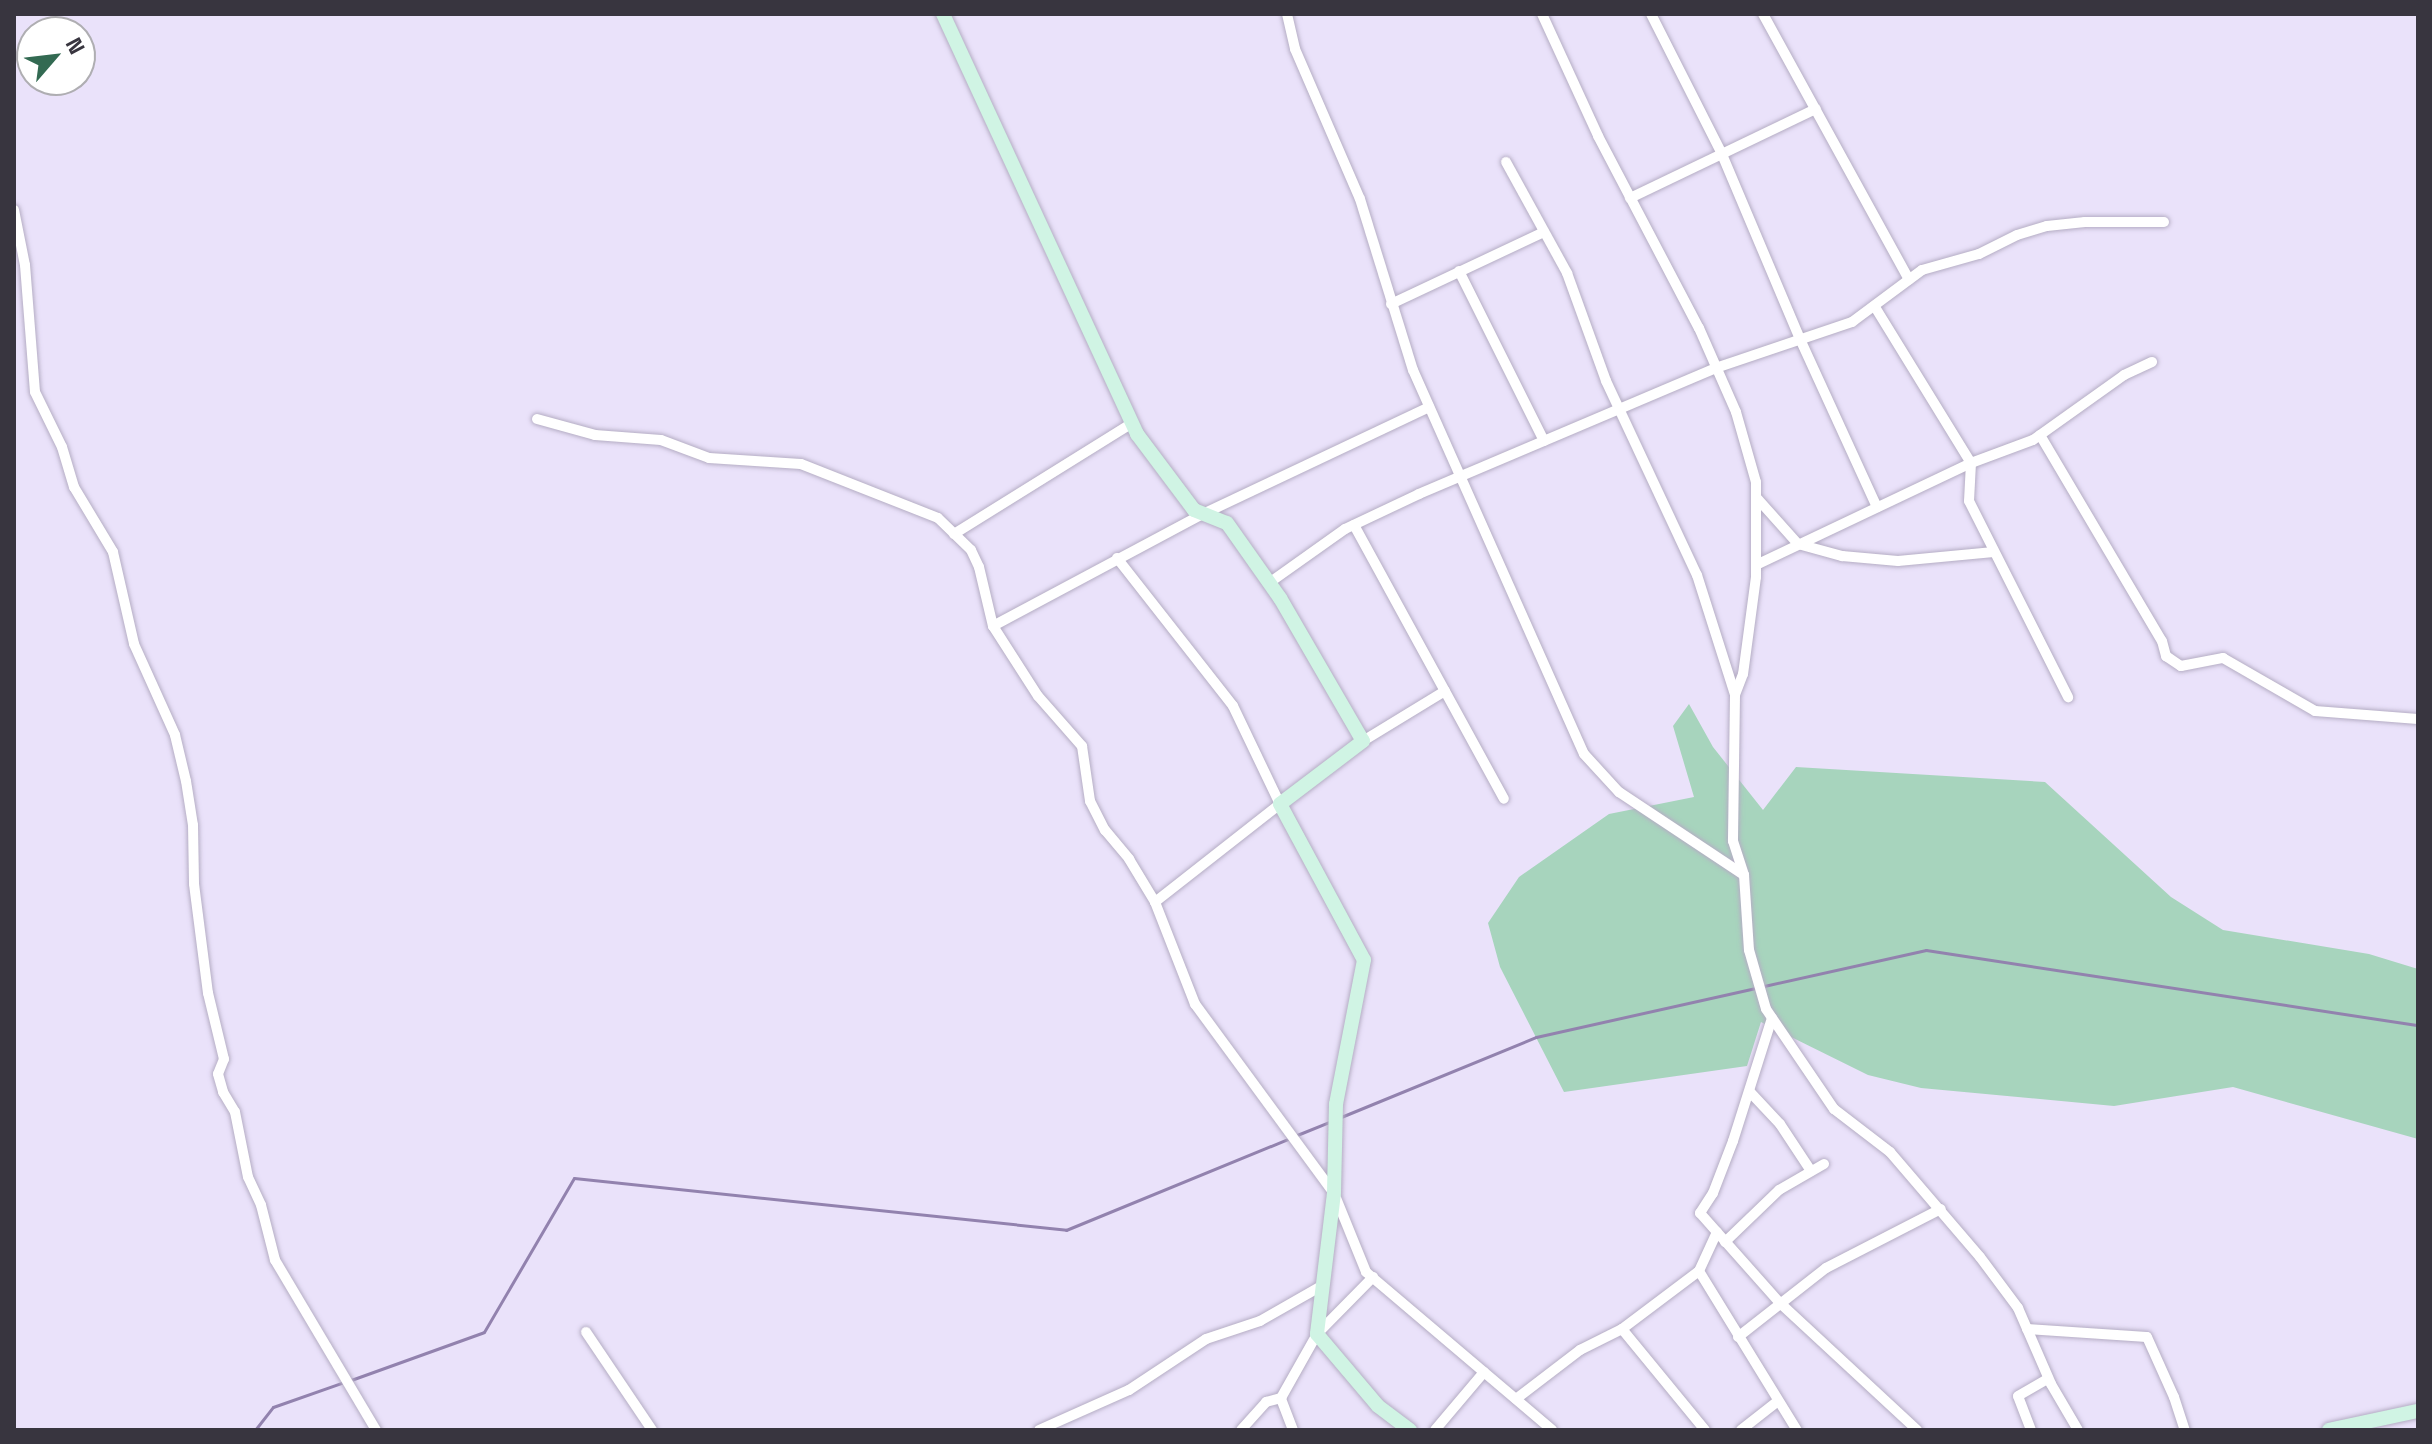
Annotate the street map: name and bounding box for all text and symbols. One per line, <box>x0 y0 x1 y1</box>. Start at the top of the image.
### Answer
north arrow <box>16 16 96 96</box>
text: N <box>60 33 91 59</box>

